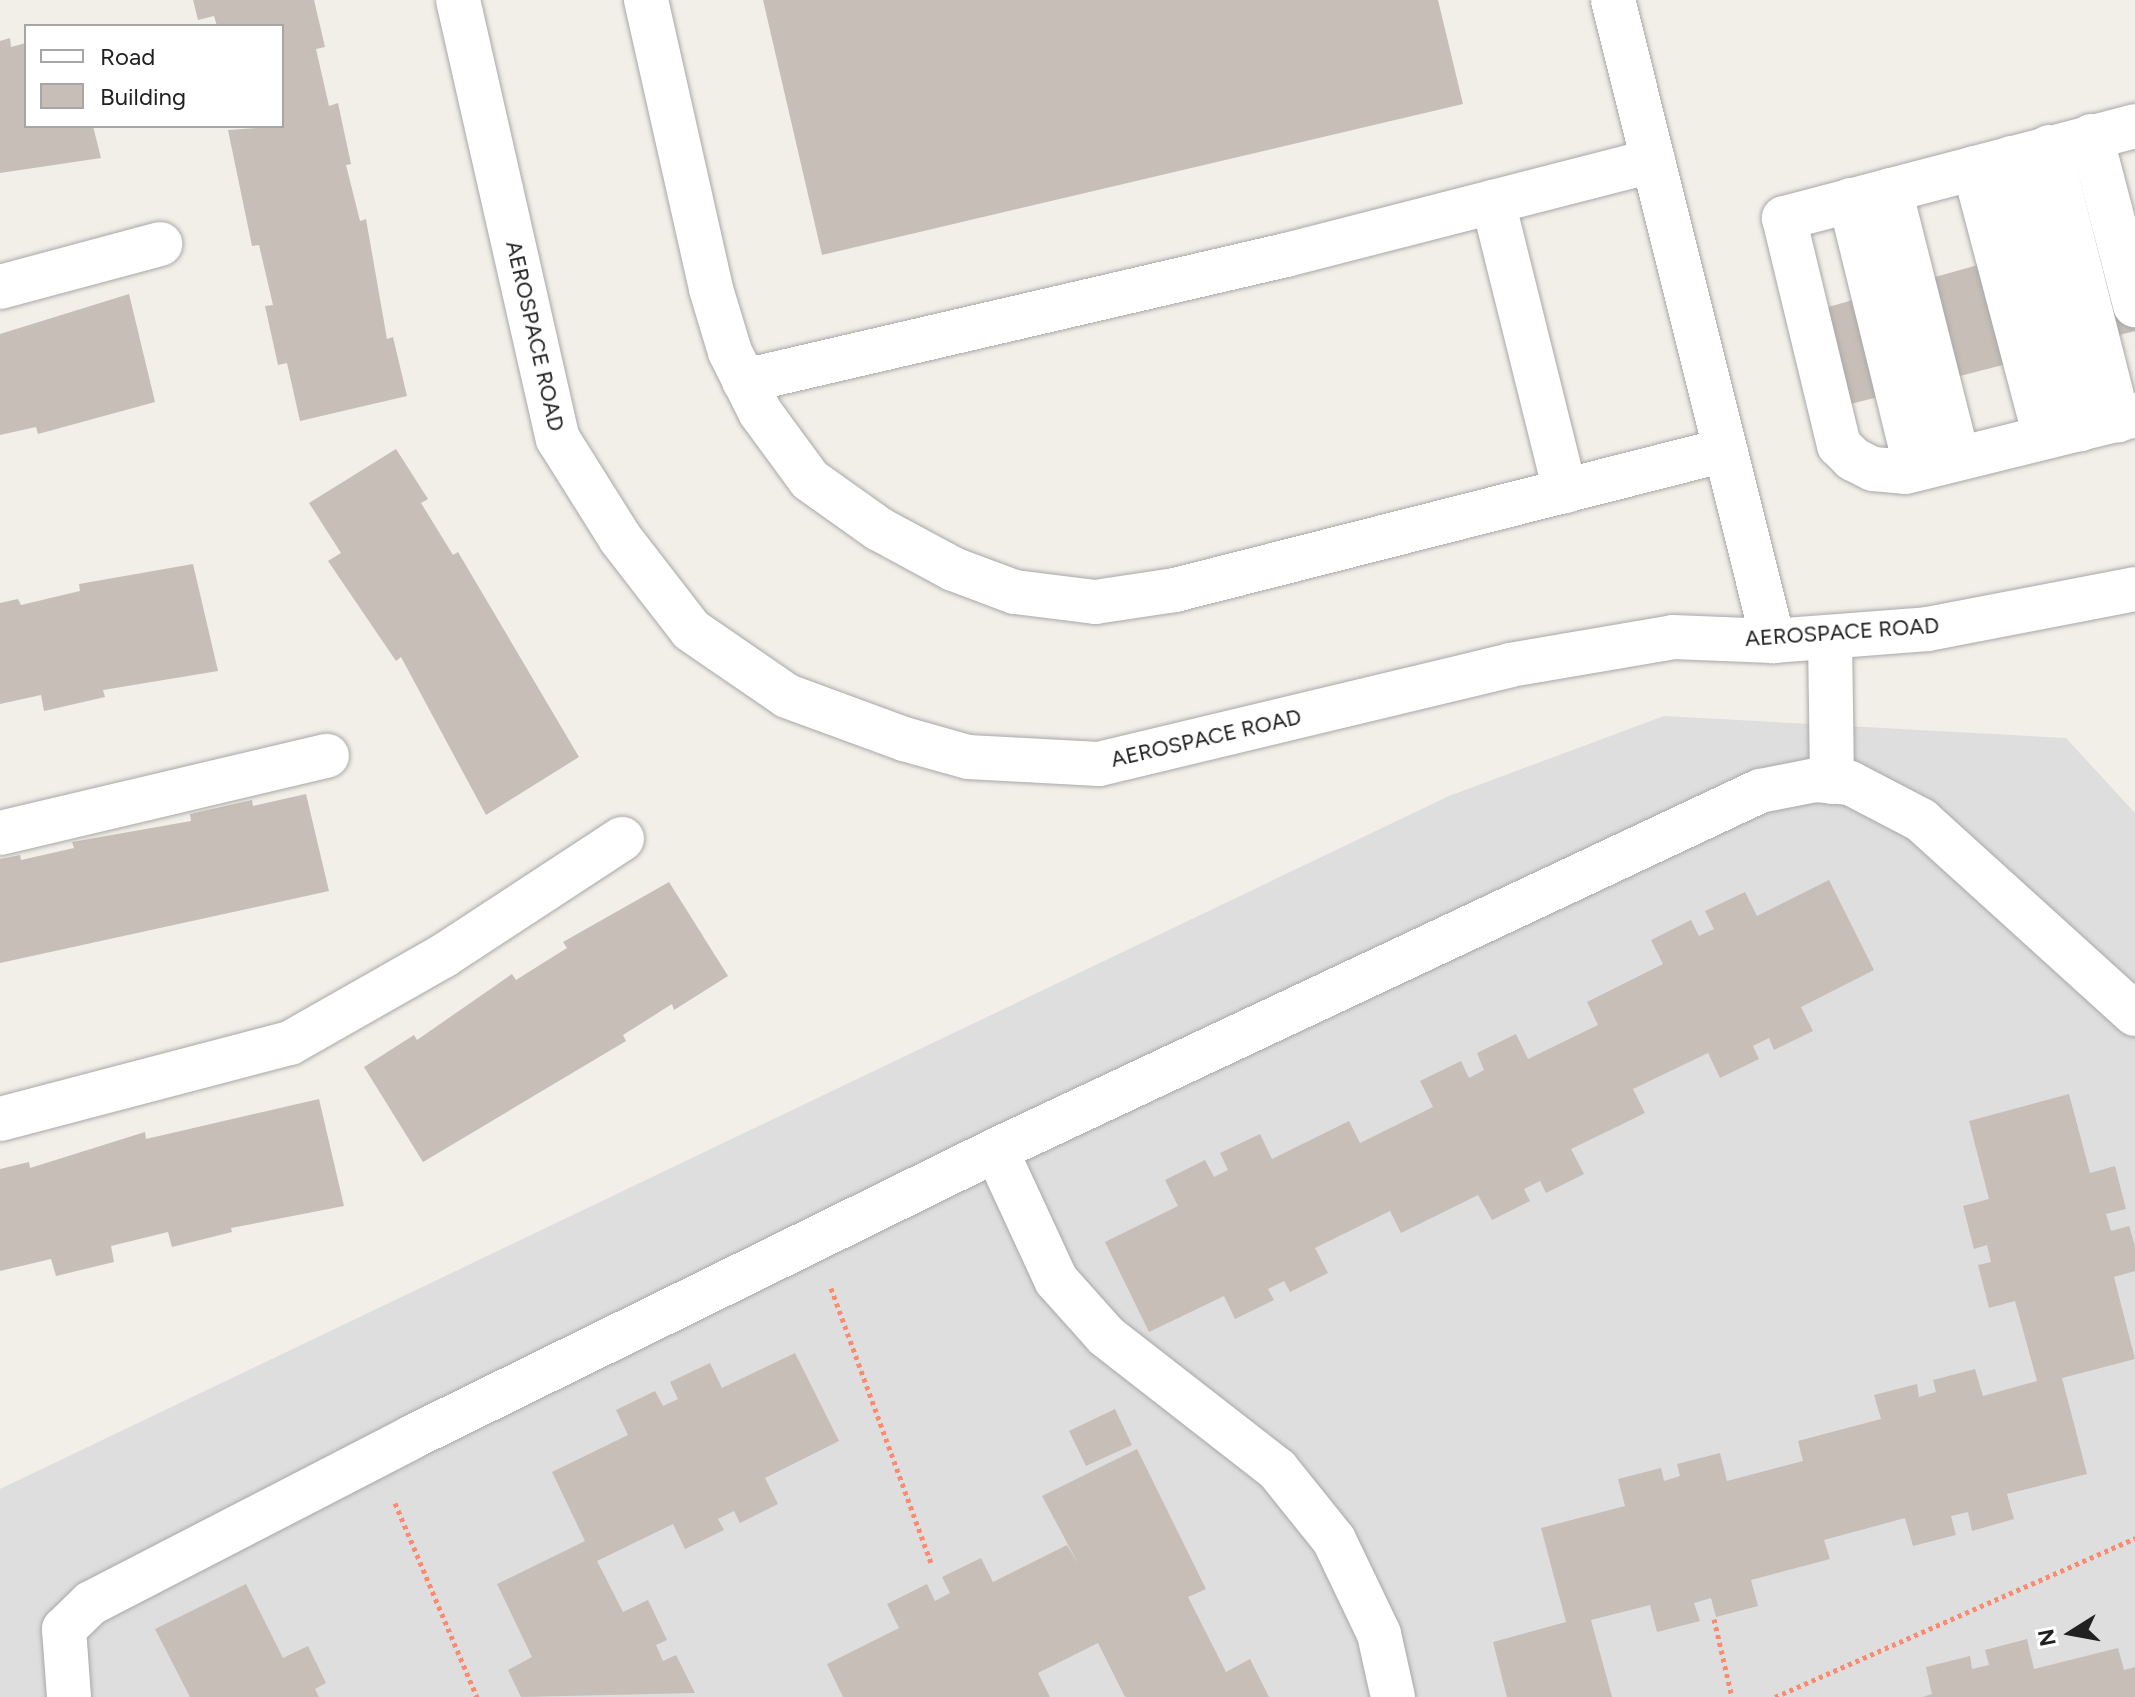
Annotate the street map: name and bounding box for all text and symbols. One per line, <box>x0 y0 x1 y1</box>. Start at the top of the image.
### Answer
legend <box>24 24 284 128</box>
text: Road <box>100 42 155 71</box>
text: Building <box>100 82 186 111</box>
street label: AEROSPACE ROAD <box>500 238 570 434</box>
street label: AEROSPACE ROAD <box>1744 612 1940 652</box>
street label: AEROSPACE ROAD <box>1108 703 1304 773</box>
north arrow <box>2031 1593 2111 1673</box>
text: N <box>2032 1627 2062 1649</box>

